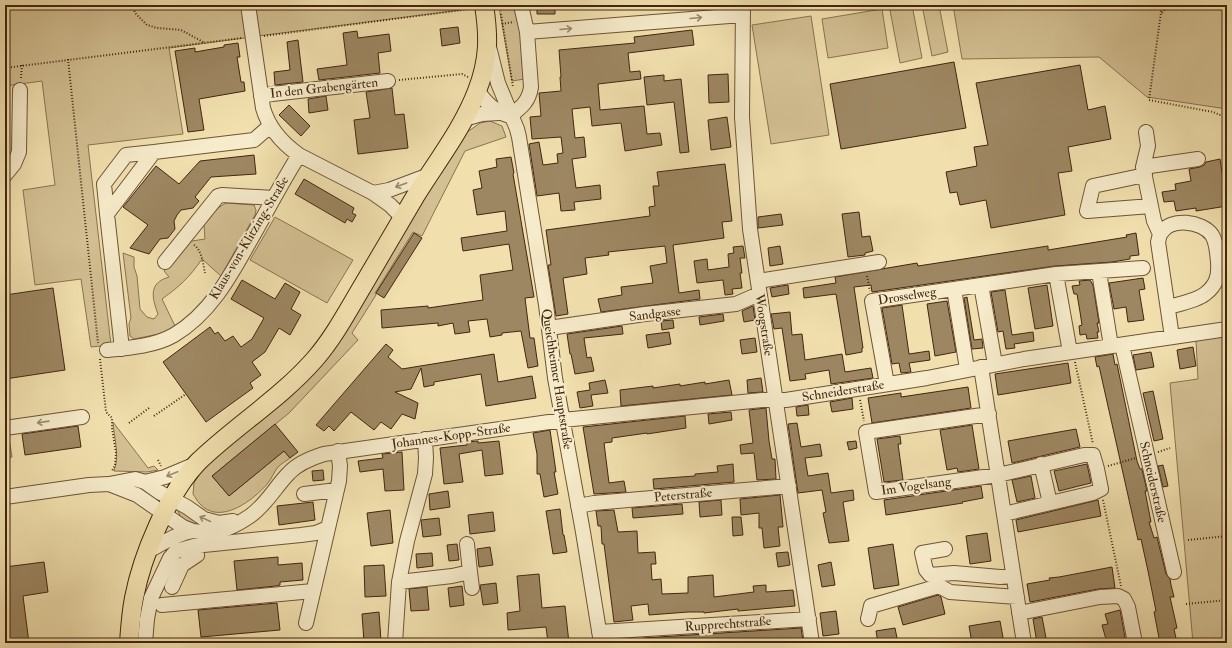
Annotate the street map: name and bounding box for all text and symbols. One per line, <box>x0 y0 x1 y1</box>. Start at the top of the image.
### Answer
one-way arrow <box>689 14 702 21</box>
one-way arrow <box>559 25 572 32</box>
street label: In den Grabengärten <box>269 74 379 102</box>
street label: Klaus-von-Klitzing-Straße <box>206 173 292 302</box>
one-way arrow <box>396 182 408 190</box>
street label: Drosselweg <box>877 283 938 309</box>
street label: Woogstraße <box>751 292 777 358</box>
street label: Sandgasse <box>628 303 682 325</box>
street label: Queichheimer Hauptstraße <box>537 308 576 451</box>
street label: Schneiderstraße <box>801 377 886 405</box>
one-way arrow <box>37 418 50 426</box>
street label: Johannes-Kopp-Straße <box>389 420 512 453</box>
street label: Schneiderstraße <box>1136 440 1170 525</box>
one-way arrow <box>166 471 178 478</box>
street label: Im Vogelsang <box>880 473 953 499</box>
street label: Peterstraße <box>653 484 713 506</box>
one-way arrow <box>199 515 211 522</box>
street label: Rupprechtstraße <box>684 613 772 636</box>

